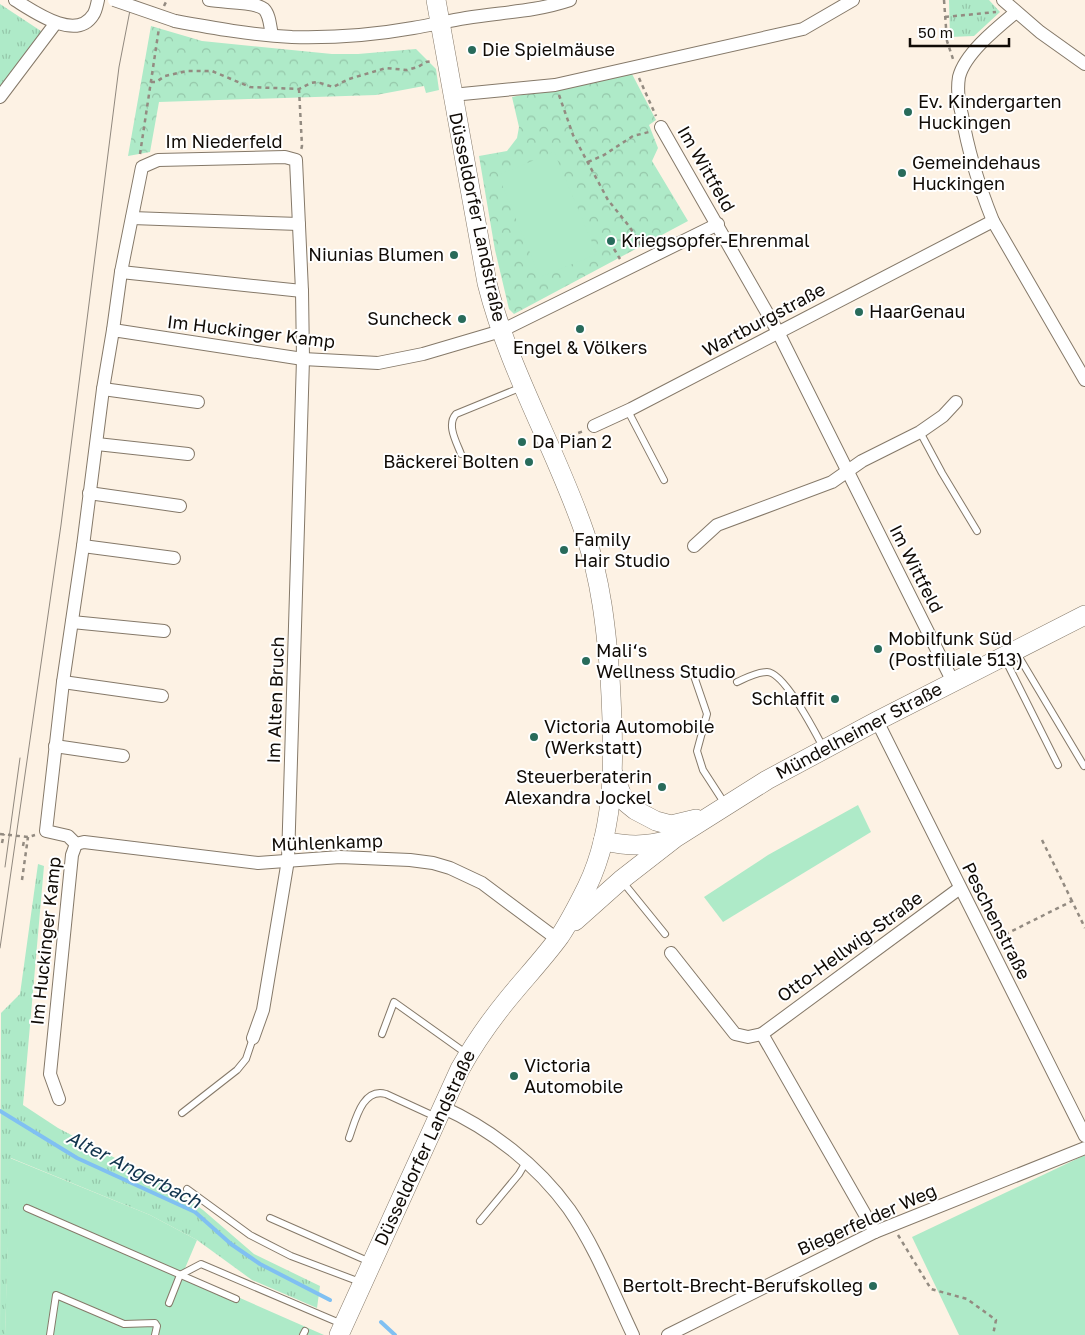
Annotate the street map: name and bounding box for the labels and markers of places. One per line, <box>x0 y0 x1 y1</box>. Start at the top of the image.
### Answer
place label: Die Spielmäuse <box>482 38 615 60</box>
marker: Die Spielmäuse <box>466 44 478 56</box>
place label: Ev. Kindergarten Huckingen <box>918 90 1062 133</box>
marker: Ev. Kindergarten Huckingen <box>902 106 914 118</box>
place label: Gemeindehaus Huckingen <box>912 151 1041 194</box>
marker: Gemeindehaus Huckingen <box>896 167 908 179</box>
place label: Kriegsopfer-Ehrenmal <box>621 229 810 251</box>
marker: Kriegsopfer-Ehrenmal <box>605 235 617 247</box>
place label: Niunias Blumen <box>308 243 444 265</box>
marker: Niunias Blumen <box>448 249 460 261</box>
place label: HaarGenau <box>869 300 965 322</box>
marker: HaarGenau <box>853 306 865 318</box>
place label: Suncheck <box>367 307 452 329</box>
marker: Suncheck <box>456 313 468 325</box>
marker: Engel & Völkers <box>574 323 586 335</box>
place label: Engel & Völkers <box>513 336 647 358</box>
place label: Da Pian 2 <box>532 430 612 452</box>
marker: Da Pian 2 <box>516 436 528 448</box>
place label: Bäckerei Bolten <box>383 450 519 472</box>
marker: Bäckerei Bolten <box>523 456 535 468</box>
place label: Family Hair Studio <box>574 528 670 571</box>
marker: Family Hair Studio <box>558 544 570 556</box>
place label: Mobilfunk Süd (Postfiliale 513) <box>888 627 1023 670</box>
place label: Mali‘s Wellness Studio <box>596 639 736 682</box>
marker: Mobilfunk Süd (Postfiliale 513) <box>872 643 884 655</box>
marker: Mali‘s Wellness Studio <box>580 655 592 667</box>
place label: Schlaffit <box>751 687 825 709</box>
marker: Schlaffit <box>829 693 841 705</box>
place label: Victoria Automobile (Werkstatt) <box>544 715 714 758</box>
marker: Victoria Automobile (Werkstatt) <box>528 731 540 743</box>
place label: Steuerberaterin Alexandra Jockel <box>504 765 652 808</box>
marker: Steuerberaterin Alexandra Jockel <box>656 781 668 793</box>
place label: Victoria Automobile <box>524 1054 623 1097</box>
marker: Victoria Automobile <box>508 1070 520 1082</box>
place label: Bertolt-Brecht-Berufskolleg <box>622 1274 863 1296</box>
marker: Bertolt-Brecht-Berufskolleg <box>867 1280 879 1292</box>

